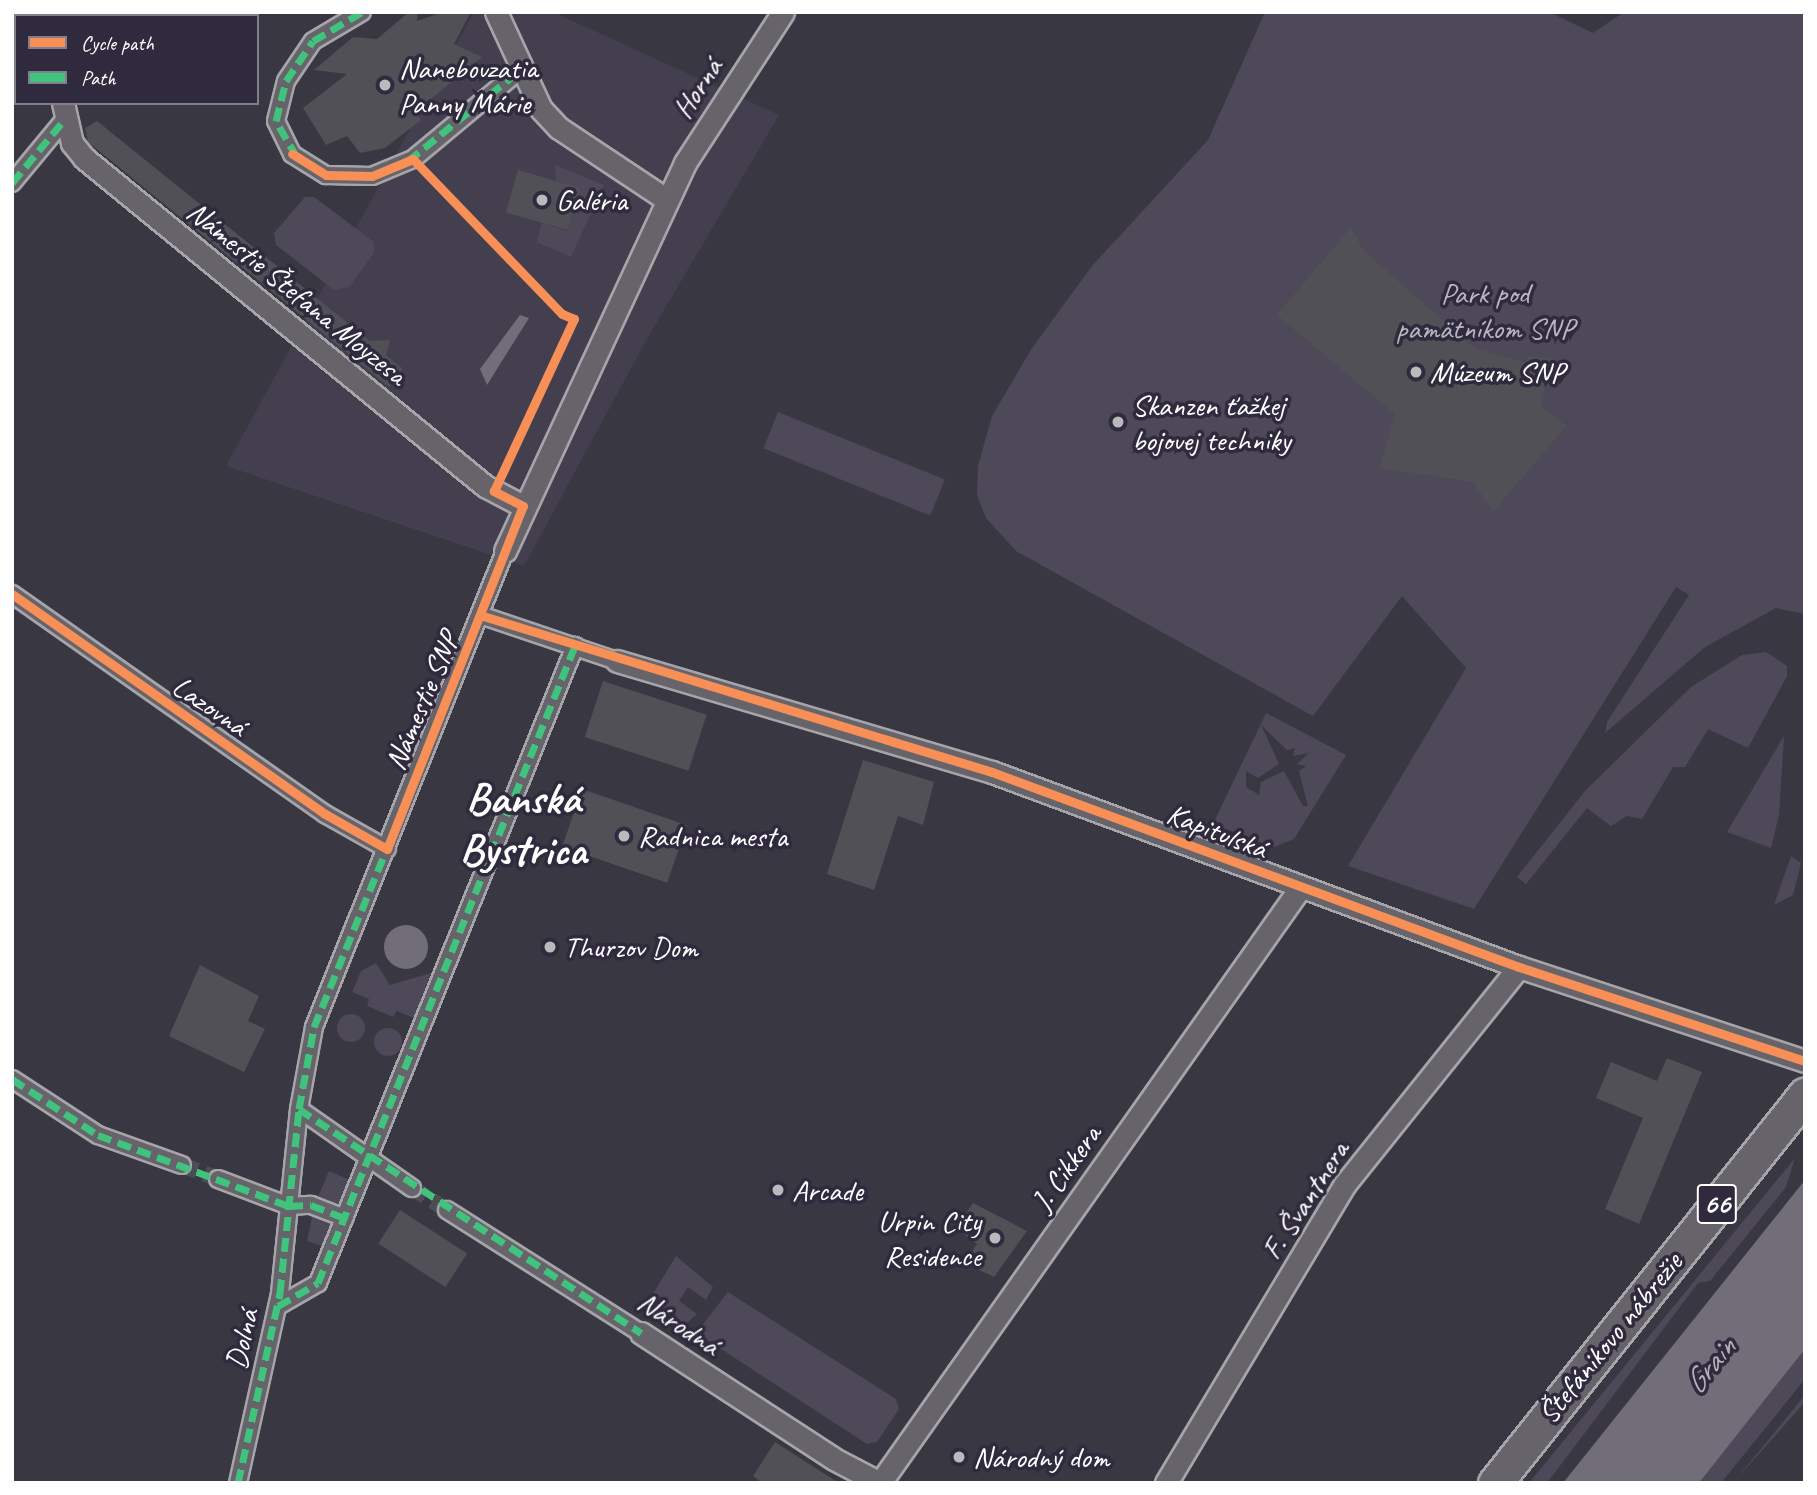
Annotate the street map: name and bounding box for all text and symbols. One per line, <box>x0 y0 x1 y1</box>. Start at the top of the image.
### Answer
legend <box>14 14 259 105</box>
text: Cycle path <box>81 30 154 56</box>
place label: Nanebovzatia Panny Márie <box>399 50 537 120</box>
street label: Horná <box>664 51 730 125</box>
text: Path <box>81 65 116 91</box>
marker: Nanebovzatia Panny Márie <box>377 77 393 93</box>
place label: Galéria <box>556 182 627 218</box>
marker: Galéria <box>534 192 550 208</box>
street label: Námestie Štefana Moyzesa <box>180 193 414 393</box>
park label: Park pod pamätníkom SNP <box>1396 275 1574 346</box>
place label: Múzeum SNP <box>1430 354 1564 390</box>
marker: Múzeum SNP <box>1408 364 1424 380</box>
place label: Skanzen ťažkej bojovej techniky <box>1132 387 1290 457</box>
marker: Skanzen ťažkej bojovej techniky <box>1110 414 1126 430</box>
street label: Námestie SNP <box>377 627 467 775</box>
street label: Lazovná <box>166 668 254 744</box>
district label: Banská Bystrica <box>460 774 586 877</box>
street label: Kapitulská <box>1162 796 1272 866</box>
place label: Radnica mesta <box>638 818 787 854</box>
marker: Radnica mesta <box>616 828 632 844</box>
place label: Thurzov Dom <box>564 929 696 965</box>
marker: Thurzov Dom <box>542 939 558 955</box>
street label: J. Cikkera <box>1023 1118 1109 1218</box>
street label: F. Švantnera <box>1253 1134 1357 1266</box>
place label: Arcade <box>792 1172 863 1208</box>
road number: 66 <box>1696 1180 1738 1228</box>
marker: Arcade <box>770 1182 786 1198</box>
place label: Urpin City Residence <box>878 1203 981 1274</box>
marker: Urpin City Residence <box>987 1230 1003 1246</box>
street label: Štefánikovo nábrežie <box>1530 1245 1690 1431</box>
street label: Národná <box>631 1283 727 1363</box>
street label: Dolná <box>218 1306 266 1372</box>
water label: Grain <box>1676 1330 1744 1402</box>
place label: Národný dom <box>973 1439 1109 1475</box>
marker: Národný dom <box>951 1449 967 1465</box>

